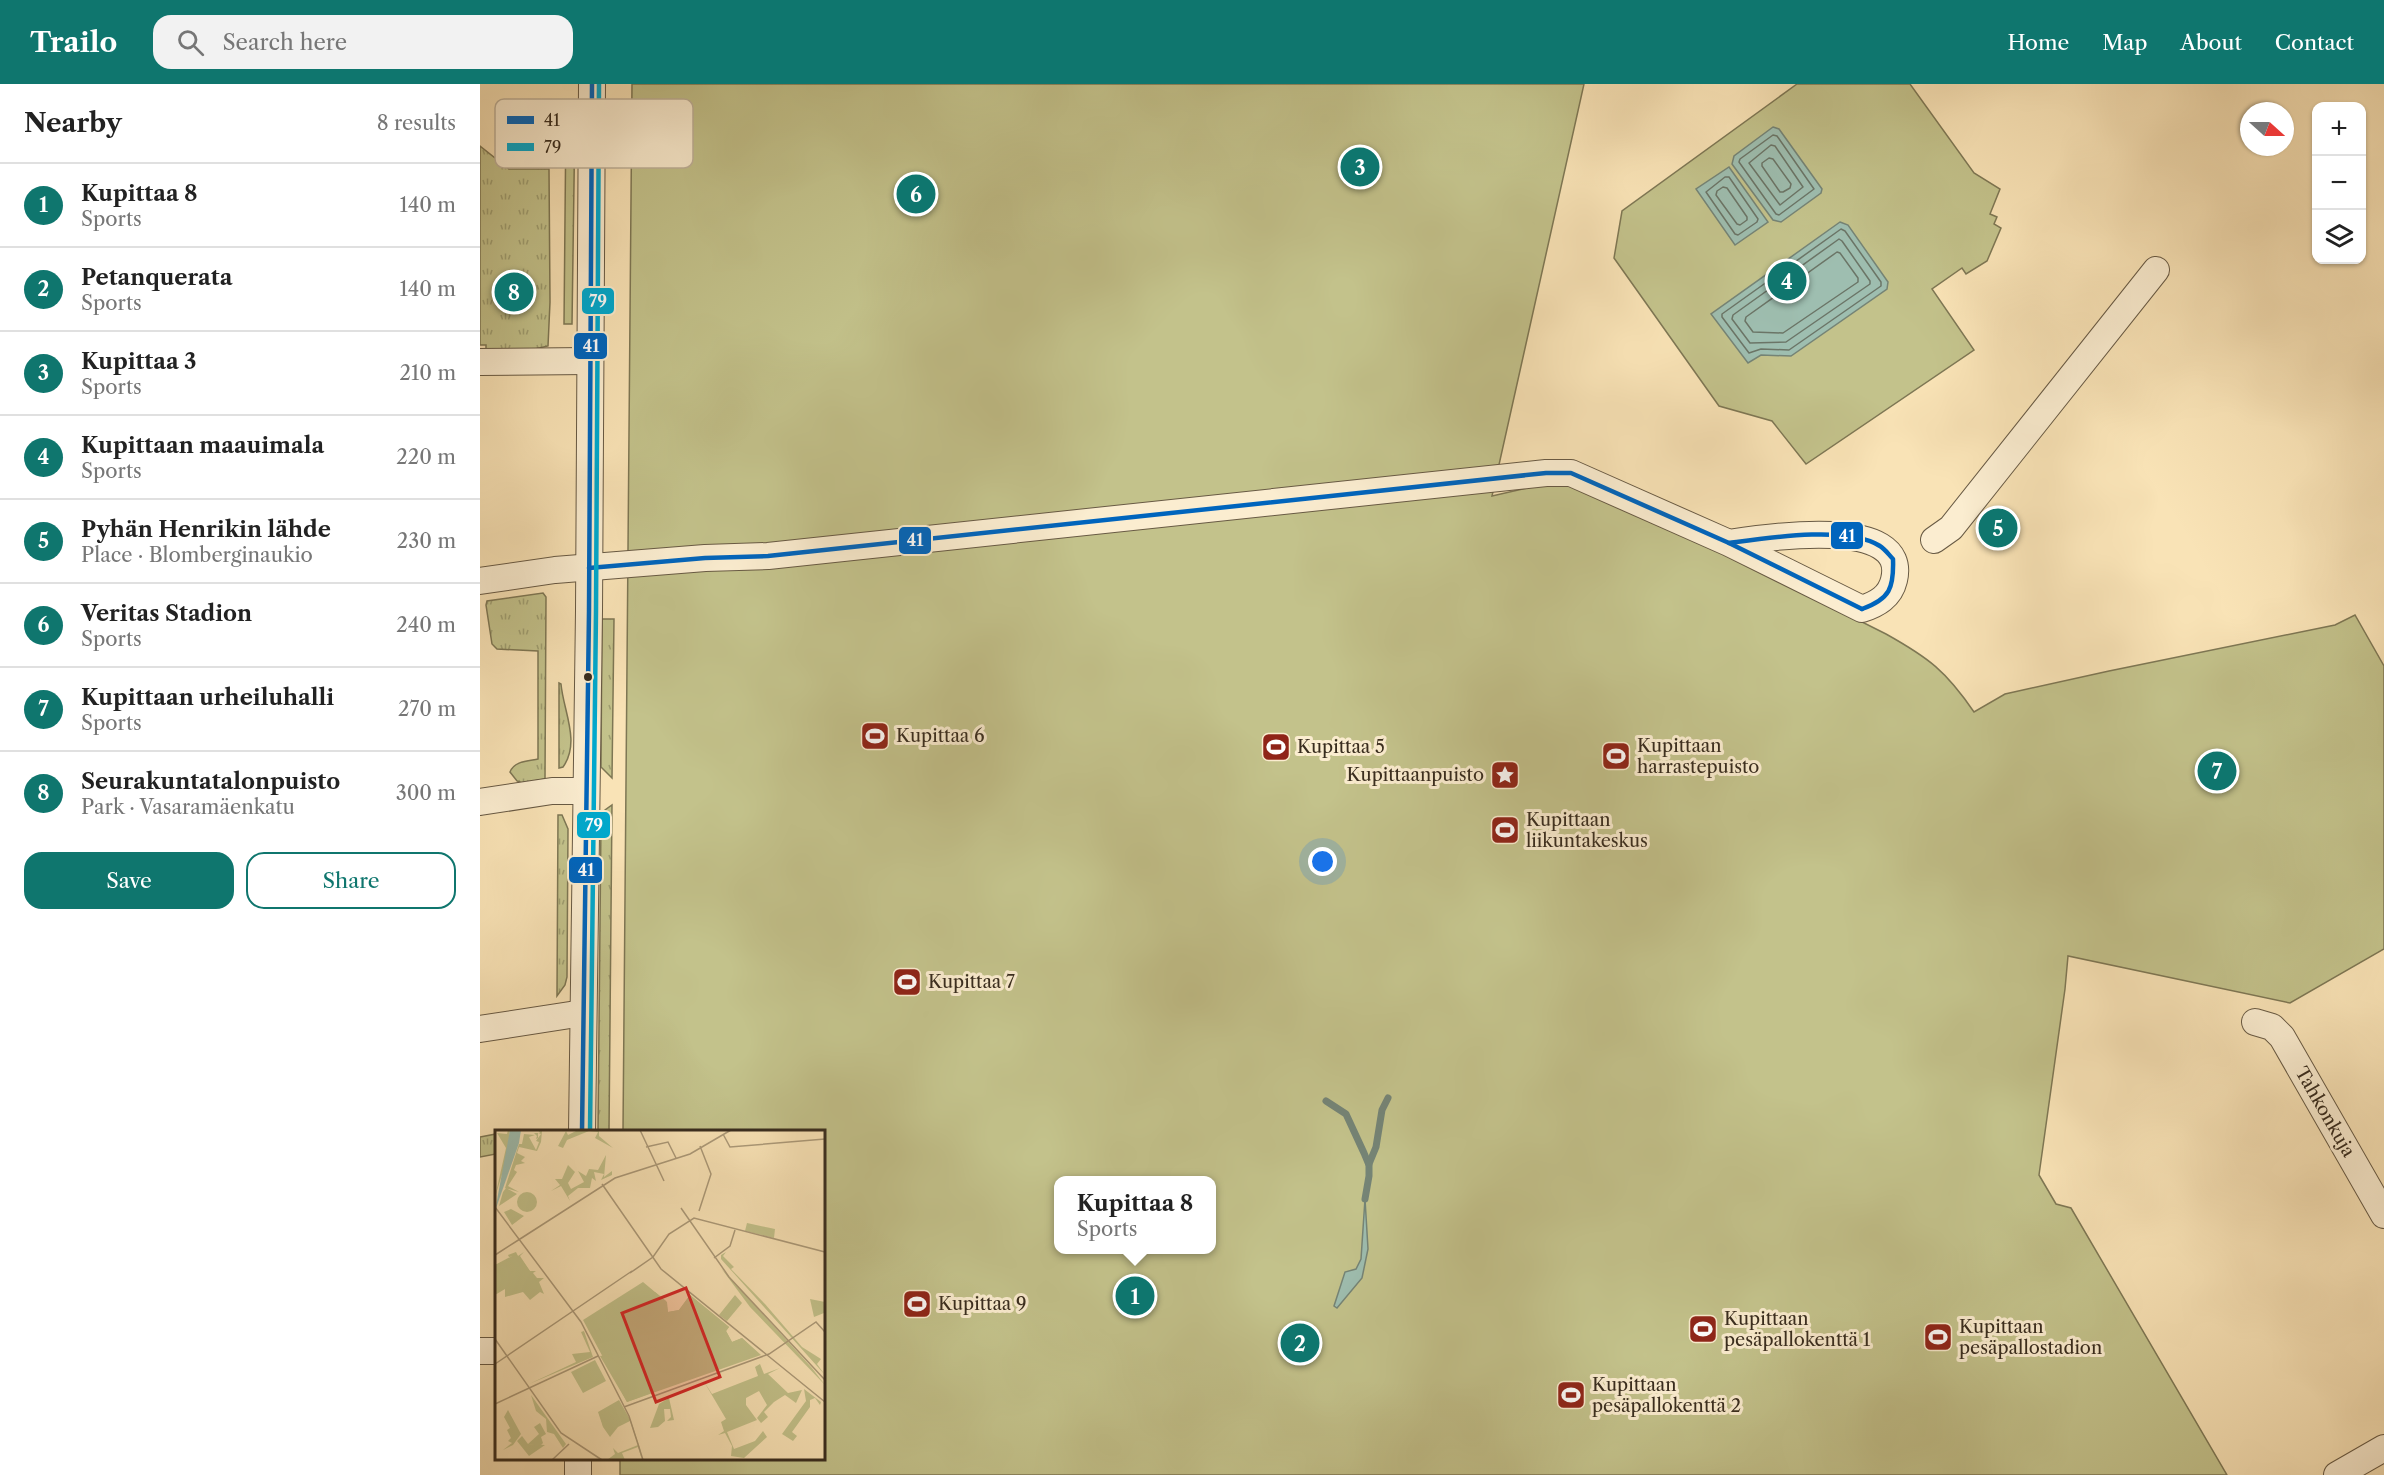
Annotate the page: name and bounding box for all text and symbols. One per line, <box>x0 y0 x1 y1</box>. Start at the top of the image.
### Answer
search box <box>153 15 573 69</box>
text: Trailo <box>30 25 117 59</box>
icon: search <box>174 26 207 59</box>
text: Search here <box>222 29 347 56</box>
text: Home <box>2008 30 2069 55</box>
text: Map <box>2102 30 2147 55</box>
text: About <box>2180 30 2242 55</box>
text: Contact <box>2275 30 2354 55</box>
legend <box>495 99 693 168</box>
north arrow <box>2240 102 2294 156</box>
map controls <box>2312 102 2366 264</box>
button: + <box>2312 102 2366 156</box>
text: Nearby <box>24 107 122 139</box>
text: 41 <box>544 110 560 130</box>
text: 8 results <box>377 111 456 135</box>
text: 79 <box>544 137 561 157</box>
pin: 3 <box>1340 144 1380 190</box>
button: − <box>2312 156 2366 210</box>
pin: 6 <box>896 172 936 216</box>
text: Kupittaa 8 <box>81 180 197 207</box>
text: 1 <box>39 193 48 217</box>
text: 140 m <box>399 193 456 217</box>
text: Sports <box>81 207 142 231</box>
button: layers <box>2312 210 2366 264</box>
pin: 4 <box>1768 258 1806 304</box>
text: Petanquerata <box>81 264 232 291</box>
pin: 8 <box>495 270 534 314</box>
text: 2 <box>38 277 49 301</box>
text: 140 m <box>399 277 456 301</box>
line badge: 79 <box>581 287 615 315</box>
text: Sports <box>81 291 142 315</box>
text: 79 <box>589 291 607 311</box>
line badge: 41 <box>573 332 608 360</box>
text: 41 <box>583 336 600 356</box>
text: Kupittaa 3 <box>81 348 196 375</box>
text: 3 <box>38 361 49 385</box>
text: 210 m <box>399 361 456 385</box>
text: Sports <box>81 375 142 399</box>
text: Kupittaan maauimala <box>81 432 324 459</box>
text: 4 <box>38 445 49 469</box>
text: 220 m <box>396 445 456 469</box>
text: Sports <box>81 459 142 483</box>
pin: 5 <box>1978 506 2018 550</box>
text: Pyhän Henrikin lähde <box>81 516 331 543</box>
line badge: 41 <box>1830 521 1864 550</box>
line badge: 41 <box>898 526 932 555</box>
text: 41 <box>1839 526 1856 546</box>
text: 5 <box>38 529 49 553</box>
text: 230 m <box>397 529 456 553</box>
text: 41 <box>907 530 924 550</box>
text: Place · Blomberginaukio <box>81 543 313 567</box>
text: Veritas Stadion <box>81 600 252 627</box>
text: 6 <box>38 613 49 637</box>
text: 240 m <box>396 613 456 637</box>
text: Sports <box>81 627 142 651</box>
unlabelled marker <box>582 671 594 683</box>
text: Kupittaan urheiluhalli <box>81 684 334 711</box>
text: 7 <box>38 697 49 721</box>
text: 270 m <box>398 697 456 721</box>
text: Sports <box>81 711 142 735</box>
sports icon: Kupittaa 6 <box>859 720 891 752</box>
place label: Kupittaa 6 <box>896 725 985 747</box>
sports icon: Kupittaa 5 <box>1260 731 1292 763</box>
place label: Kupittaan harrastepuisto <box>1637 735 1759 778</box>
place label: Kupittaa 5 <box>1297 736 1385 758</box>
sports icon: Kupittaan harrastepuisto <box>1600 740 1632 772</box>
pin: 7 <box>2198 748 2236 794</box>
place icon: Kupittaanpuisto <box>1489 759 1521 791</box>
place label: Kupittaanpuisto <box>1347 764 1484 786</box>
text: Seurakuntatalonpuisto <box>81 768 340 795</box>
text: 8 <box>37 781 50 805</box>
text: 300 m <box>396 781 456 805</box>
text: Park · Vasaramäenkatu <box>81 795 295 819</box>
place label: Kupittaan liikuntakeskus <box>1526 809 1648 852</box>
line badge: 79 <box>576 811 611 839</box>
sports icon: Kupittaan liikuntakeskus <box>1489 814 1521 846</box>
text: 79 <box>585 815 603 835</box>
your location <box>1308 847 1337 876</box>
button: Save <box>24 852 234 909</box>
button: Share <box>246 852 456 909</box>
line badge: 41 <box>568 856 603 884</box>
text: 41 <box>578 860 595 880</box>
sports icon: Kupittaa 7 <box>891 966 923 998</box>
place label: Kupittaa 7 <box>928 971 1015 993</box>
street label: Tahkonkuja <box>2290 1063 2360 1162</box>
inset map <box>495 1130 825 1460</box>
popup <box>1054 1176 1216 1254</box>
text: Kupittaa 8 <box>1077 1190 1193 1217</box>
text: Sports <box>1077 1217 1137 1241</box>
pin: 1 <box>1116 1274 1154 1318</box>
sports icon: Kupittaa 9 <box>901 1288 933 1320</box>
place label: Kupittaa 9 <box>938 1293 1027 1315</box>
place label: Kupittaan pesäpallokenttä 1 <box>1724 1308 1871 1351</box>
sports icon: Kupittaan pesäpallokenttä 1 <box>1687 1313 1719 1345</box>
place label: Kupittaan pesäpallostadion <box>1959 1316 2102 1359</box>
pin: 2 <box>1280 1320 1320 1366</box>
sports icon: Kupittaan pesäpallostadion <box>1922 1321 1954 1353</box>
place label: Kupittaan pesäpallokenttä 2 <box>1592 1374 1741 1417</box>
sports icon: Kupittaan pesäpallokenttä 2 <box>1555 1379 1587 1411</box>

